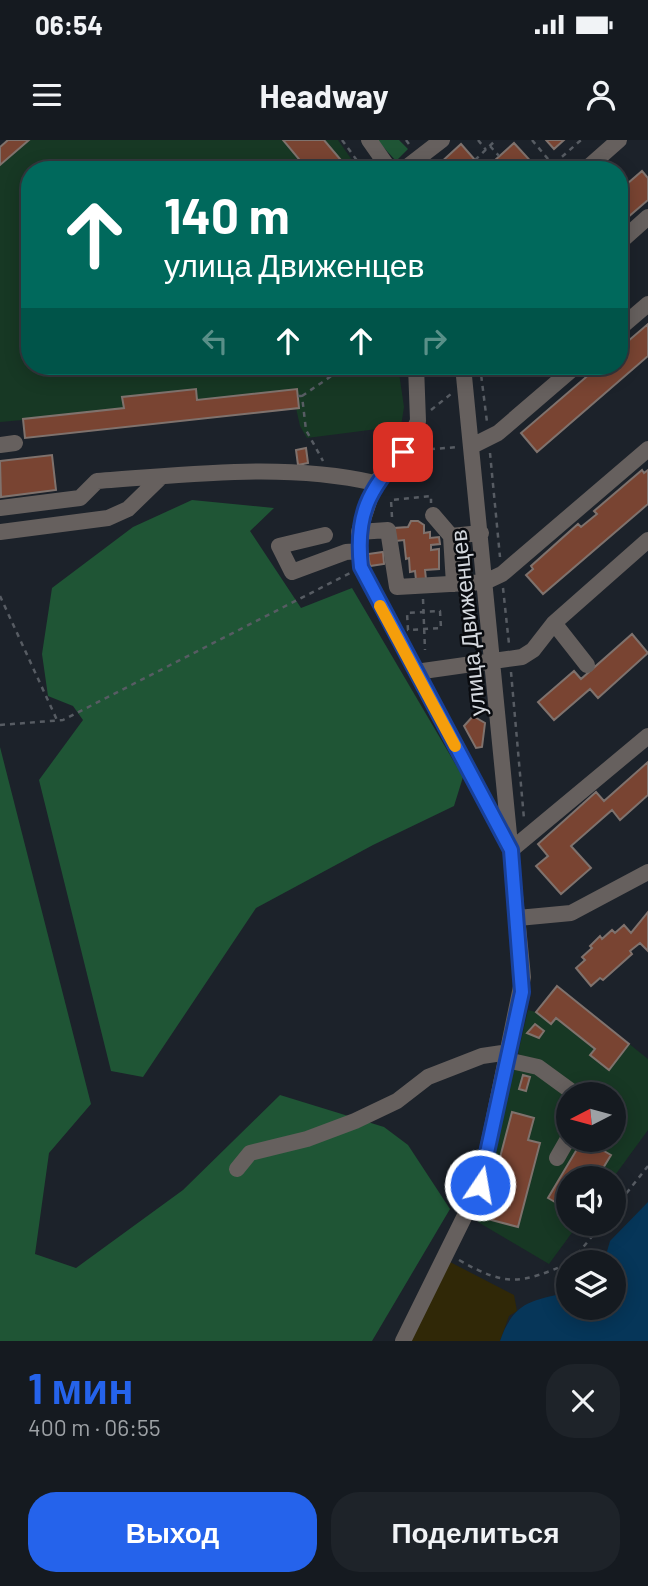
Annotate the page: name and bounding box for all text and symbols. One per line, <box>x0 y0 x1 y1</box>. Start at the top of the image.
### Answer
text: 06:54 <box>35 9 103 40</box>
icon: menu <box>28 76 66 114</box>
text: Headway <box>259 76 389 114</box>
icon: person <box>582 76 620 114</box>
text: 140 m <box>164 185 290 244</box>
icon: ahead <box>49 189 140 280</box>
text: улица Движенцев <box>164 245 425 283</box>
icon: left <box>196 322 234 360</box>
icon: ahead <box>269 322 307 360</box>
icon: ahead <box>342 322 380 360</box>
icon: right <box>415 322 453 360</box>
pin <box>373 422 433 482</box>
icon: arrive <box>384 433 422 471</box>
street label: улица Движенцев <box>443 528 491 718</box>
north arrow <box>556 1082 626 1152</box>
map controls <box>556 1082 626 1320</box>
position arrow <box>443 1148 517 1222</box>
button: sound <box>556 1166 626 1236</box>
button: layers <box>556 1250 626 1320</box>
text: 1 мин <box>28 1362 134 1412</box>
button: close <box>546 1364 620 1438</box>
text: 400 m · 06:55 <box>28 1413 161 1441</box>
button: Выход <box>28 1492 317 1572</box>
button: Поделиться <box>331 1492 620 1572</box>

